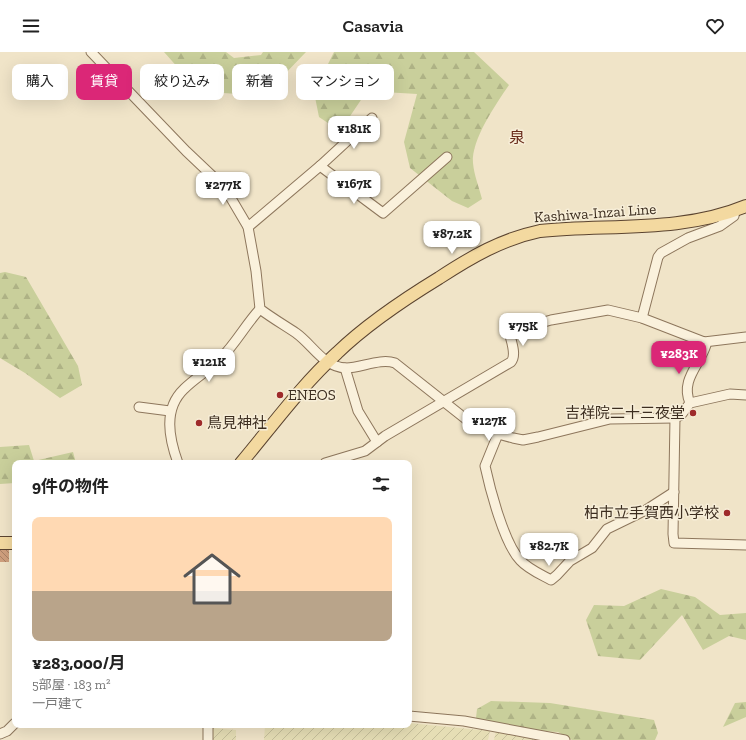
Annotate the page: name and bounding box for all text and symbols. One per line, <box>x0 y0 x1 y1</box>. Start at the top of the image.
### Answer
icon: menu <box>20 15 42 37</box>
text: Casavia <box>343 15 403 37</box>
icon: heart <box>704 15 726 37</box>
chip: 購入 <box>12 64 68 100</box>
chip: 賃貸 <box>76 64 132 100</box>
chip: 絞り込み <box>140 64 224 100</box>
chip: 新着 <box>232 64 288 100</box>
chip: マンション <box>296 64 394 100</box>
pin: ¥181K <box>326 116 382 150</box>
text: ¥181K <box>337 121 371 136</box>
district label: 泉 <box>509 128 525 147</box>
pin: ¥167K <box>326 171 382 205</box>
pin: ¥277K <box>195 172 251 206</box>
text: ¥167K <box>336 176 372 191</box>
text: ¥277K <box>205 177 241 192</box>
street label: Kashiwa-Inzai Line <box>533 200 657 226</box>
pin: ¥87.2K <box>419 221 485 255</box>
text: ¥87.2K <box>432 226 472 241</box>
pin: ¥75K <box>499 313 547 347</box>
text: ¥75K <box>508 318 538 333</box>
pin: ¥283K <box>651 341 707 375</box>
text: ¥283K <box>660 346 698 361</box>
pin: ¥121K <box>181 349 237 383</box>
text: ¥121K <box>192 354 226 369</box>
place label: ENEOS <box>288 386 336 404</box>
marker: ENEOS <box>275 390 285 400</box>
place label: 吉祥院二十三夜堂 <box>565 404 685 422</box>
pin: ¥127K <box>461 408 517 442</box>
marker: 吉祥院二十三夜堂 <box>688 408 698 418</box>
text: ¥127K <box>471 413 507 428</box>
place label: 鳥見神社 <box>207 414 267 432</box>
marker: 鳥見神社 <box>194 418 204 428</box>
icon: filters <box>370 473 392 495</box>
text: 9件の物件 <box>32 476 109 496</box>
place label: 柏市立手賀西小学校 <box>584 504 719 522</box>
marker: 柏市立手賀西小学校 <box>722 508 732 518</box>
pin: ¥82.7K <box>516 533 582 567</box>
text: ¥82.7K <box>529 538 569 553</box>
icon: home <box>176 543 248 615</box>
text: ¥283,000/月 <box>32 653 126 673</box>
text: 5部屋 · 183 m² <box>32 677 110 692</box>
text: 一戸建て <box>32 696 84 711</box>

